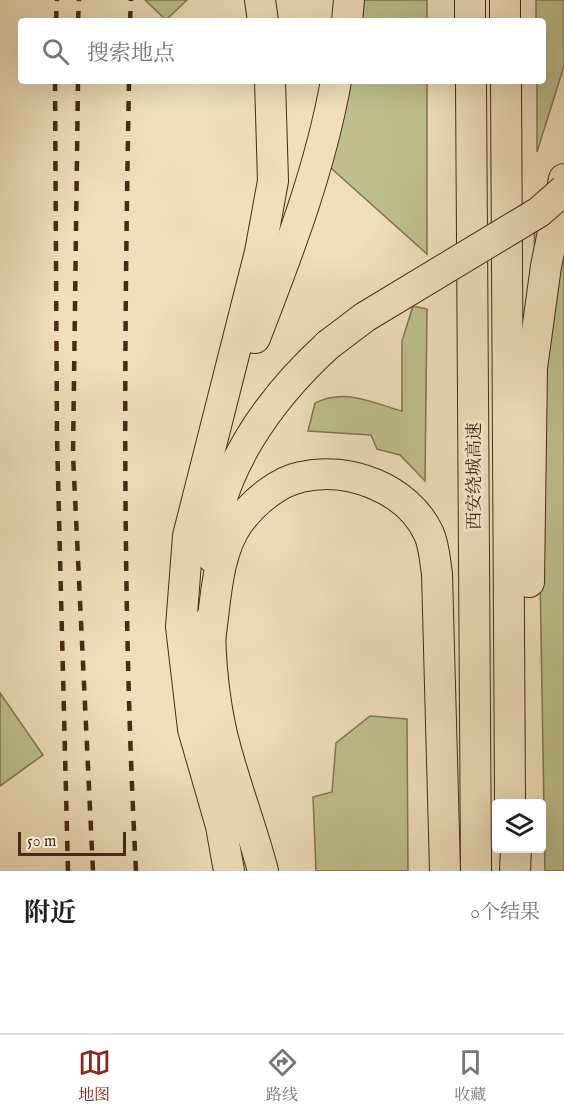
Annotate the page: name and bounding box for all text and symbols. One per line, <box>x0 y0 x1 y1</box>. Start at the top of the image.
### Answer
search box <box>18 18 546 84</box>
icon: search <box>39 35 72 68</box>
text: 搜索地点 <box>87 40 175 68</box>
street label: 西安绕城高速 <box>464 422 487 530</box>
map controls <box>492 799 546 853</box>
button: layers <box>492 799 546 853</box>
scale bar <box>18 829 126 856</box>
text: 50 m <box>27 832 56 852</box>
text: 附近 <box>24 897 76 930</box>
text: 0个结果 <box>470 900 540 925</box>
tab: 地图 <box>78 1046 111 1106</box>
tab: 路线 <box>266 1046 299 1106</box>
tab: 收藏 <box>454 1046 487 1106</box>

